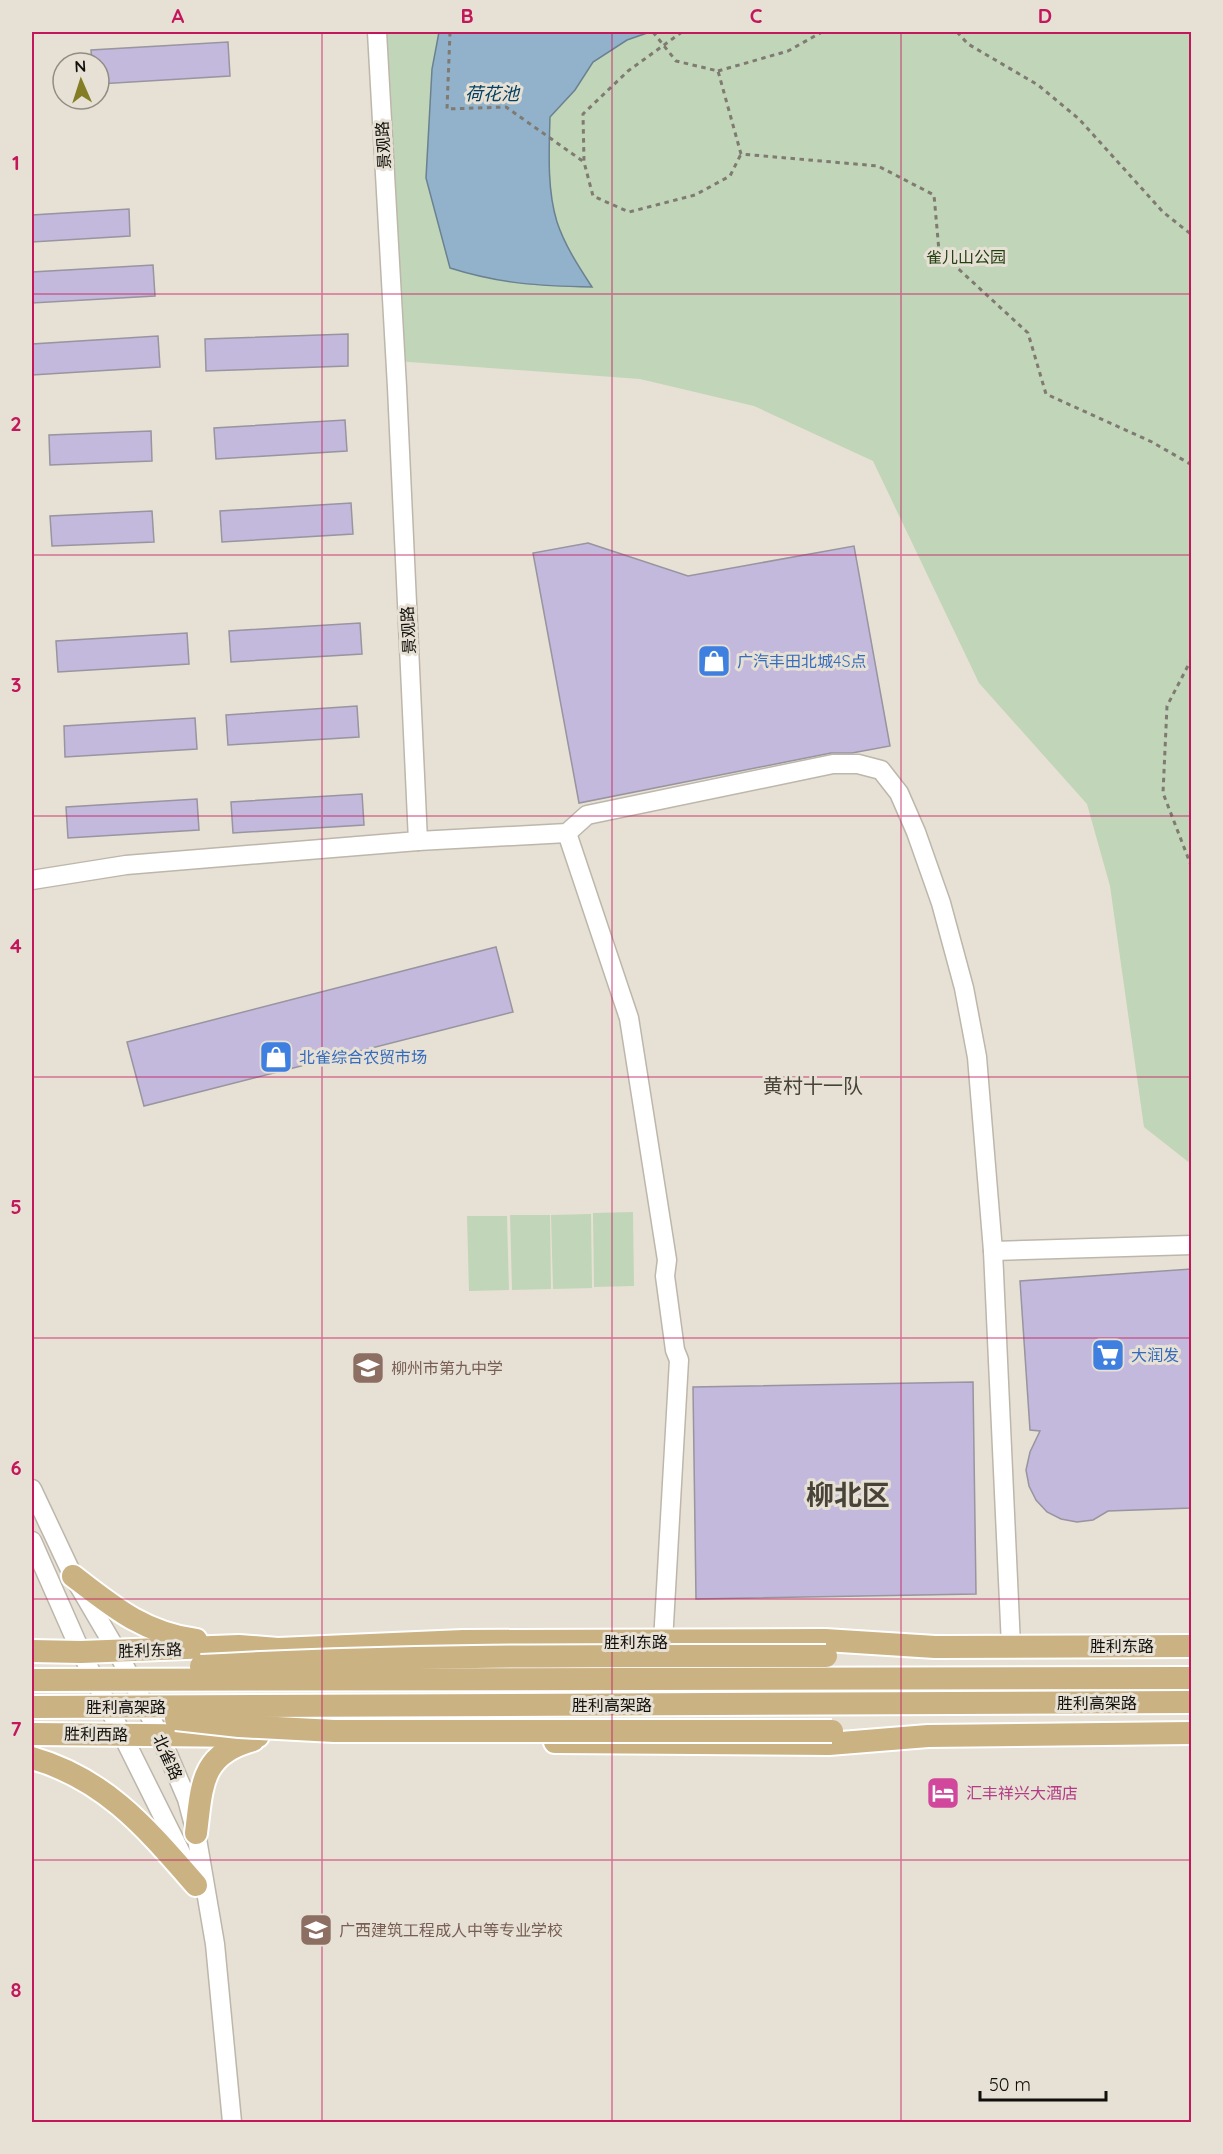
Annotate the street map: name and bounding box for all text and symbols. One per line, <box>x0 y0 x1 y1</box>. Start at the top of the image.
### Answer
text: A <box>172 3 185 28</box>
text: B <box>460 3 474 28</box>
text: C <box>750 3 763 28</box>
text: D <box>1038 3 1052 28</box>
north arrow <box>51 51 111 111</box>
text: N <box>74 56 87 76</box>
water label: 荷花池 <box>465 82 521 105</box>
street label: 景观路 <box>372 121 394 169</box>
text: 1 <box>12 150 20 175</box>
park label: 雀儿山公园 <box>926 247 1006 267</box>
text: 2 <box>10 411 22 436</box>
street label: 景观路 <box>397 606 419 654</box>
shop icon: 广汽丰田北城4S点 <box>696 643 732 679</box>
place label: 广汽丰田北城4S点 <box>737 651 866 671</box>
text: 3 <box>11 672 21 697</box>
text: 4 <box>10 933 22 958</box>
shop icon: 北雀综合农贸市场 <box>258 1039 294 1075</box>
place label: 北雀综合农贸市场 <box>299 1047 427 1067</box>
district label: 黄村十一队 <box>763 1073 863 1098</box>
text: 5 <box>10 1194 22 1219</box>
supermarket icon: 大润发 <box>1090 1337 1126 1373</box>
place label: 大润发 <box>1131 1345 1179 1365</box>
school or university icon: 柳州市第九中学 <box>350 1350 386 1386</box>
place label: 柳州市第九中学 <box>391 1358 503 1378</box>
text: 6 <box>10 1455 22 1480</box>
district label: 柳北区 <box>806 1477 890 1512</box>
street label: 胜利东路 <box>604 1632 668 1652</box>
street label: 胜利东路 <box>1090 1636 1154 1656</box>
street label: 胜利东路 <box>118 1639 182 1661</box>
street label: 胜利高架路 <box>1057 1693 1137 1713</box>
street label: 胜利高架路 <box>572 1695 652 1715</box>
street label: 胜利高架路 <box>86 1697 166 1717</box>
text: 7 <box>11 1716 22 1741</box>
street label: 胜利西路 <box>64 1723 128 1745</box>
street label: 北雀路 <box>149 1731 187 1783</box>
hotel icon: 汇丰祥兴大酒店 <box>925 1775 961 1811</box>
place label: 汇丰祥兴大酒店 <box>966 1783 1078 1803</box>
school or university icon: 广西建筑工程成人中等专业学校 <box>298 1912 334 1948</box>
place label: 广西建筑工程成人中等专业学校 <box>339 1920 563 1940</box>
text: 8 <box>11 1977 22 2002</box>
scale bar <box>980 2064 1106 2102</box>
text: 50 m <box>989 2073 1031 2096</box>

